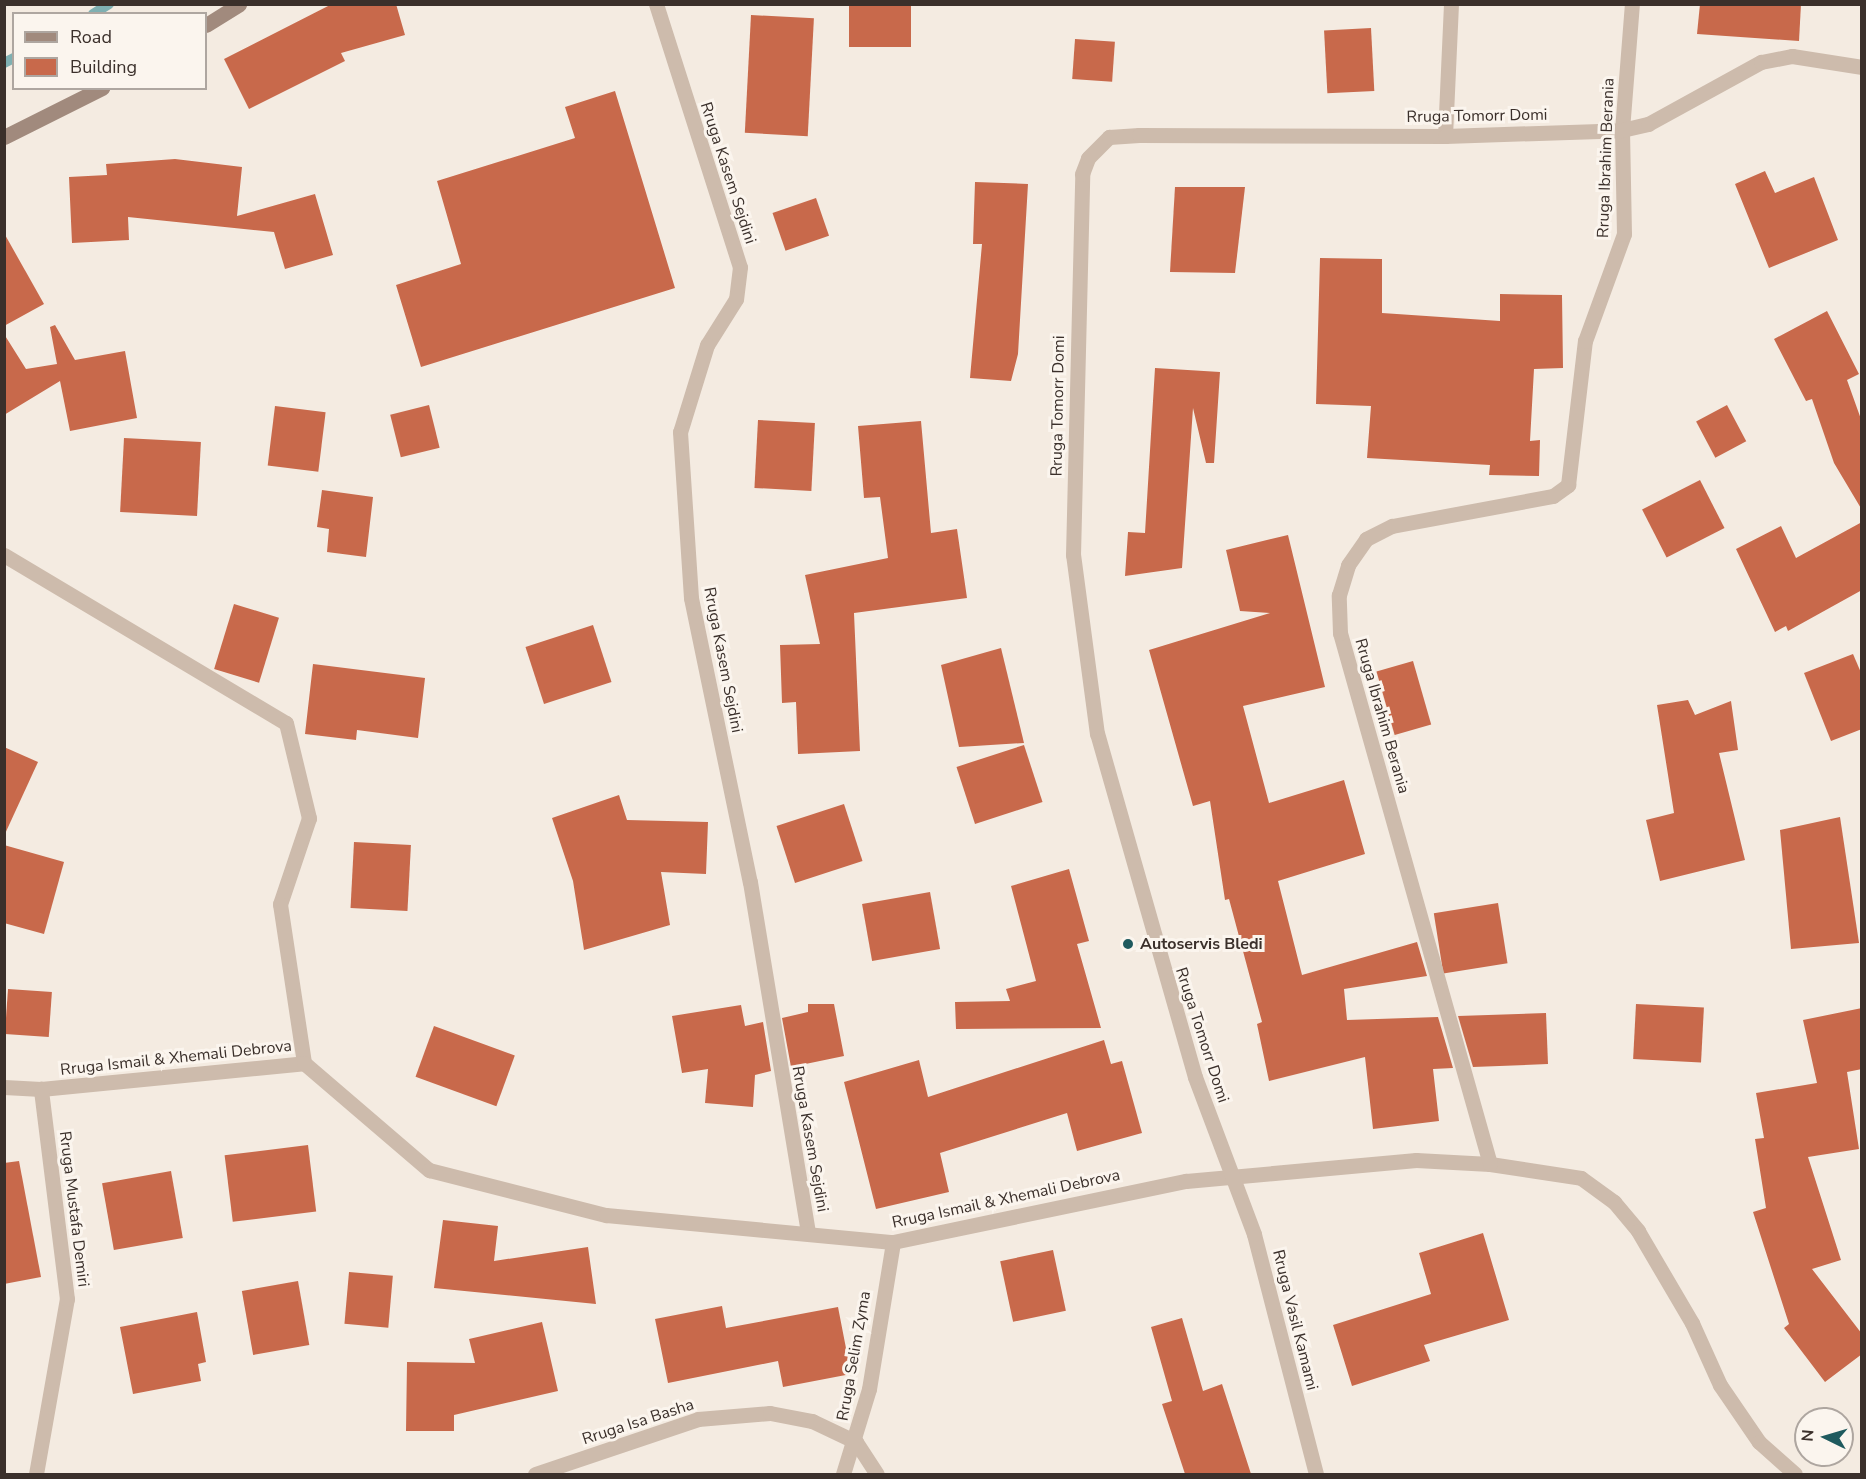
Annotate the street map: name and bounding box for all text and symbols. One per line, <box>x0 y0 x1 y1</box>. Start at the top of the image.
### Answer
legend <box>12 12 207 90</box>
text: Road <box>70 25 112 49</box>
text: Building <box>70 55 137 79</box>
street label: Rruga Ibrahim Berania <box>1594 78 1618 238</box>
street label: Rruga Kasem Sejdini <box>696 100 760 246</box>
street label: Rruga Tomorr Domi <box>1406 105 1548 127</box>
street label: Rruga Tomorr Domi <box>1047 335 1069 477</box>
street label: Rruga Kasem Sejdini <box>699 586 747 734</box>
street label: Rruga Ibrahim Berania <box>1351 636 1413 796</box>
place label: Autoservis Bledi <box>1140 934 1263 954</box>
marker: Autoservis Bledi <box>1121 937 1135 951</box>
street label: Rruga Tomorr Domi <box>1171 965 1233 1105</box>
street label: Rruga Ismail & Xhemali Debrova <box>59 1036 293 1080</box>
street label: Rruga Kasem Sejdini <box>788 1065 832 1213</box>
street label: Rruga Mustafa Demiri <box>55 1130 93 1288</box>
street label: Rruga Ismail & Xhemali Debrova <box>890 1165 1122 1233</box>
street label: Rruga Vasil Kamami <box>1268 1248 1322 1392</box>
street label: Rruga Selim Zyma <box>833 1290 875 1422</box>
street label: Rruga Isa Basha <box>580 1395 696 1449</box>
north arrow <box>1794 1407 1854 1467</box>
text: N <box>1797 1429 1820 1443</box>

